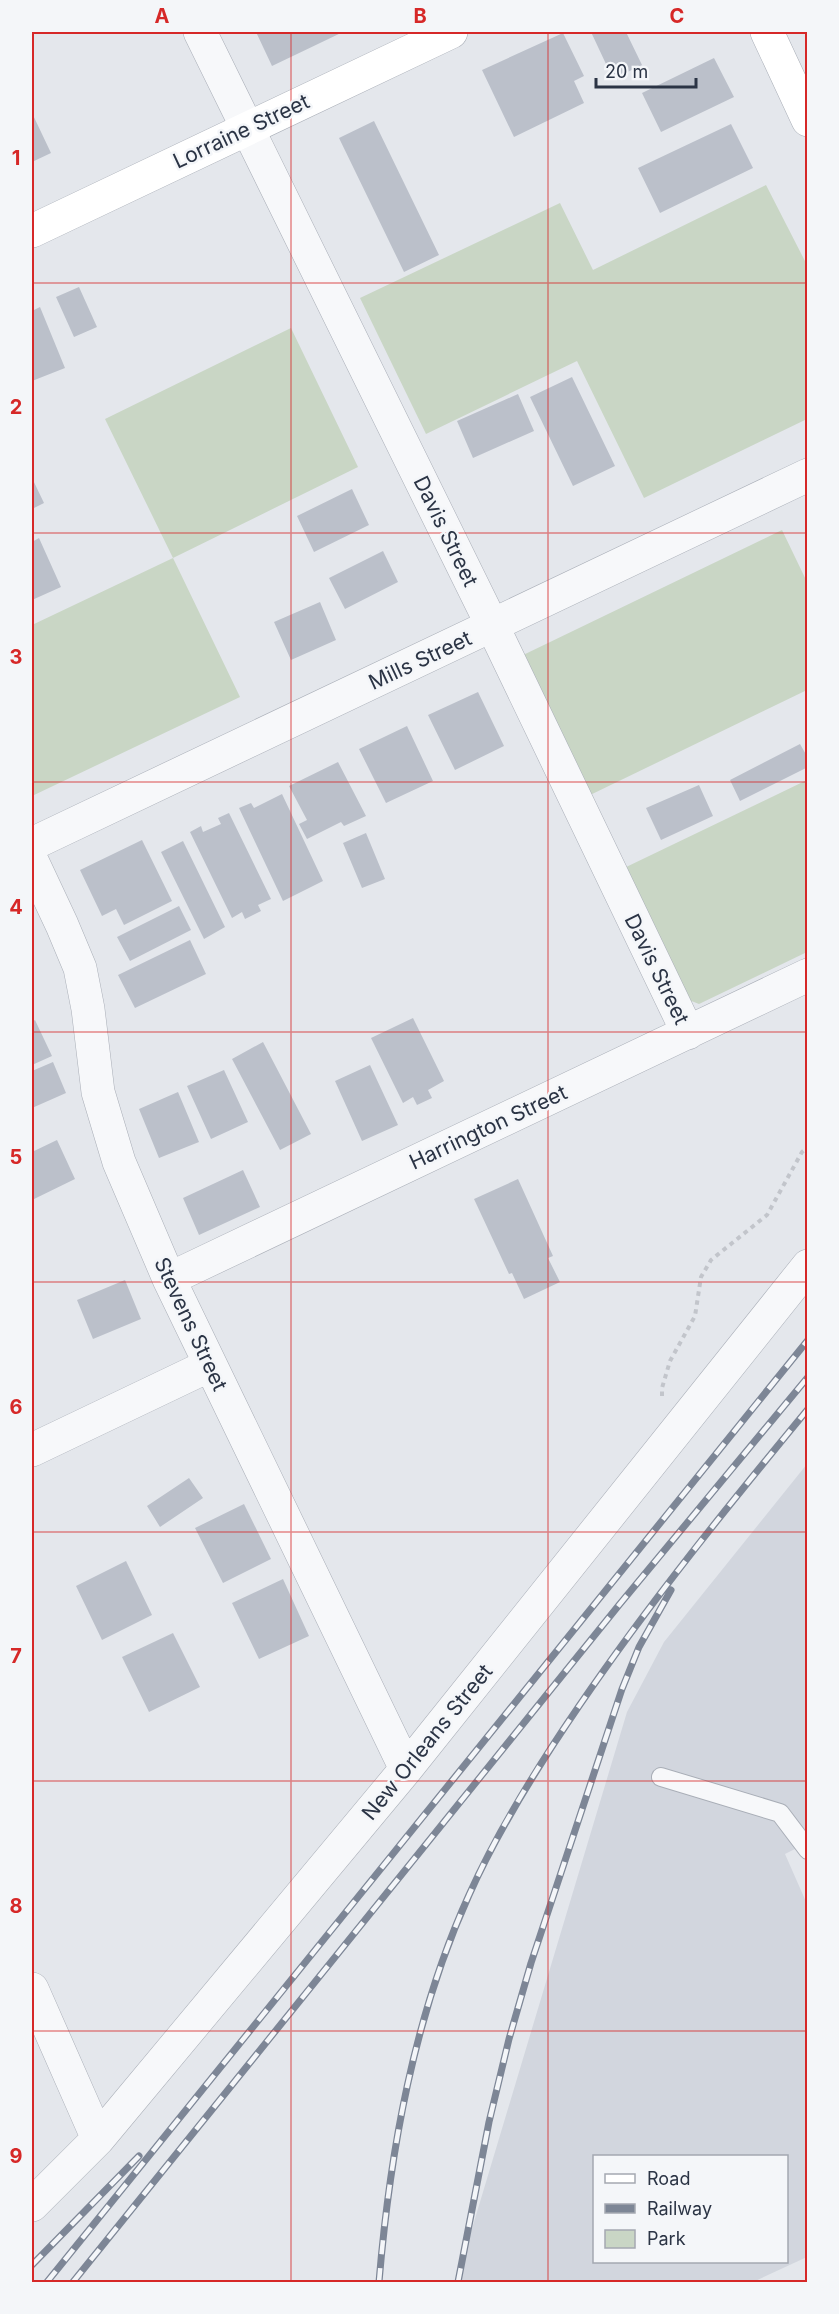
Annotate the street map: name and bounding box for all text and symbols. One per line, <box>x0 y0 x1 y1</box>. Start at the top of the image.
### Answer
text: A <box>155 4 170 28</box>
text: B <box>413 4 427 28</box>
text: C <box>670 4 684 28</box>
scale bar <box>596 51 696 89</box>
text: 20 m <box>605 61 648 82</box>
street label: Lorraine Street <box>169 88 313 173</box>
text: 1 <box>12 146 20 170</box>
text: 2 <box>10 395 22 419</box>
street label: Davis Street <box>409 472 484 590</box>
street label: Mills Street <box>365 625 475 695</box>
text: 3 <box>10 645 22 669</box>
text: 4 <box>9 895 23 919</box>
street label: Davis Street <box>620 910 695 1028</box>
street label: Harrington Street <box>405 1079 571 1174</box>
text: 5 <box>10 1145 22 1169</box>
street label: Stevens Street <box>149 1253 233 1395</box>
text: 6 <box>10 1395 23 1419</box>
text: 7 <box>10 1644 22 1668</box>
street label: New Orleans Street <box>357 1659 498 1825</box>
text: 8 <box>9 1894 23 1918</box>
text: 9 <box>10 2144 23 2168</box>
legend <box>593 2155 788 2263</box>
text: Road <box>647 2168 690 2189</box>
text: Railway <box>647 2198 712 2219</box>
text: Park <box>647 2228 686 2249</box>

